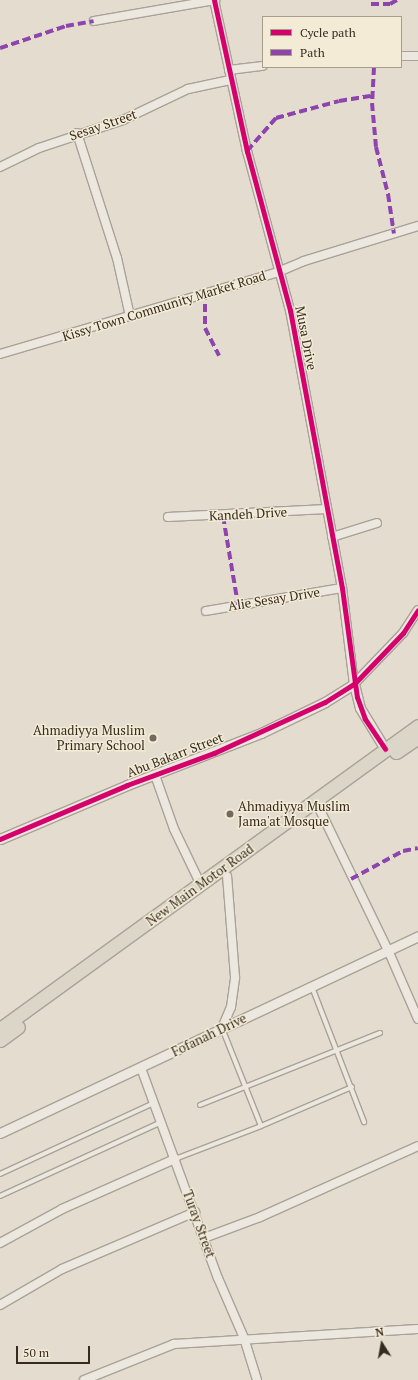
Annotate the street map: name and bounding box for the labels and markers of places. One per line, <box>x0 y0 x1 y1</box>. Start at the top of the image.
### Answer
place label: Ahmadiyya Muslim Primary School <box>33 723 145 754</box>
marker: Ahmadiyya Muslim Primary School <box>148 733 158 743</box>
place label: Ahmadiyya Muslim Jama'at Mosque <box>238 799 350 830</box>
marker: Ahmadiyya Muslim Jama'at Mosque <box>225 809 235 819</box>

